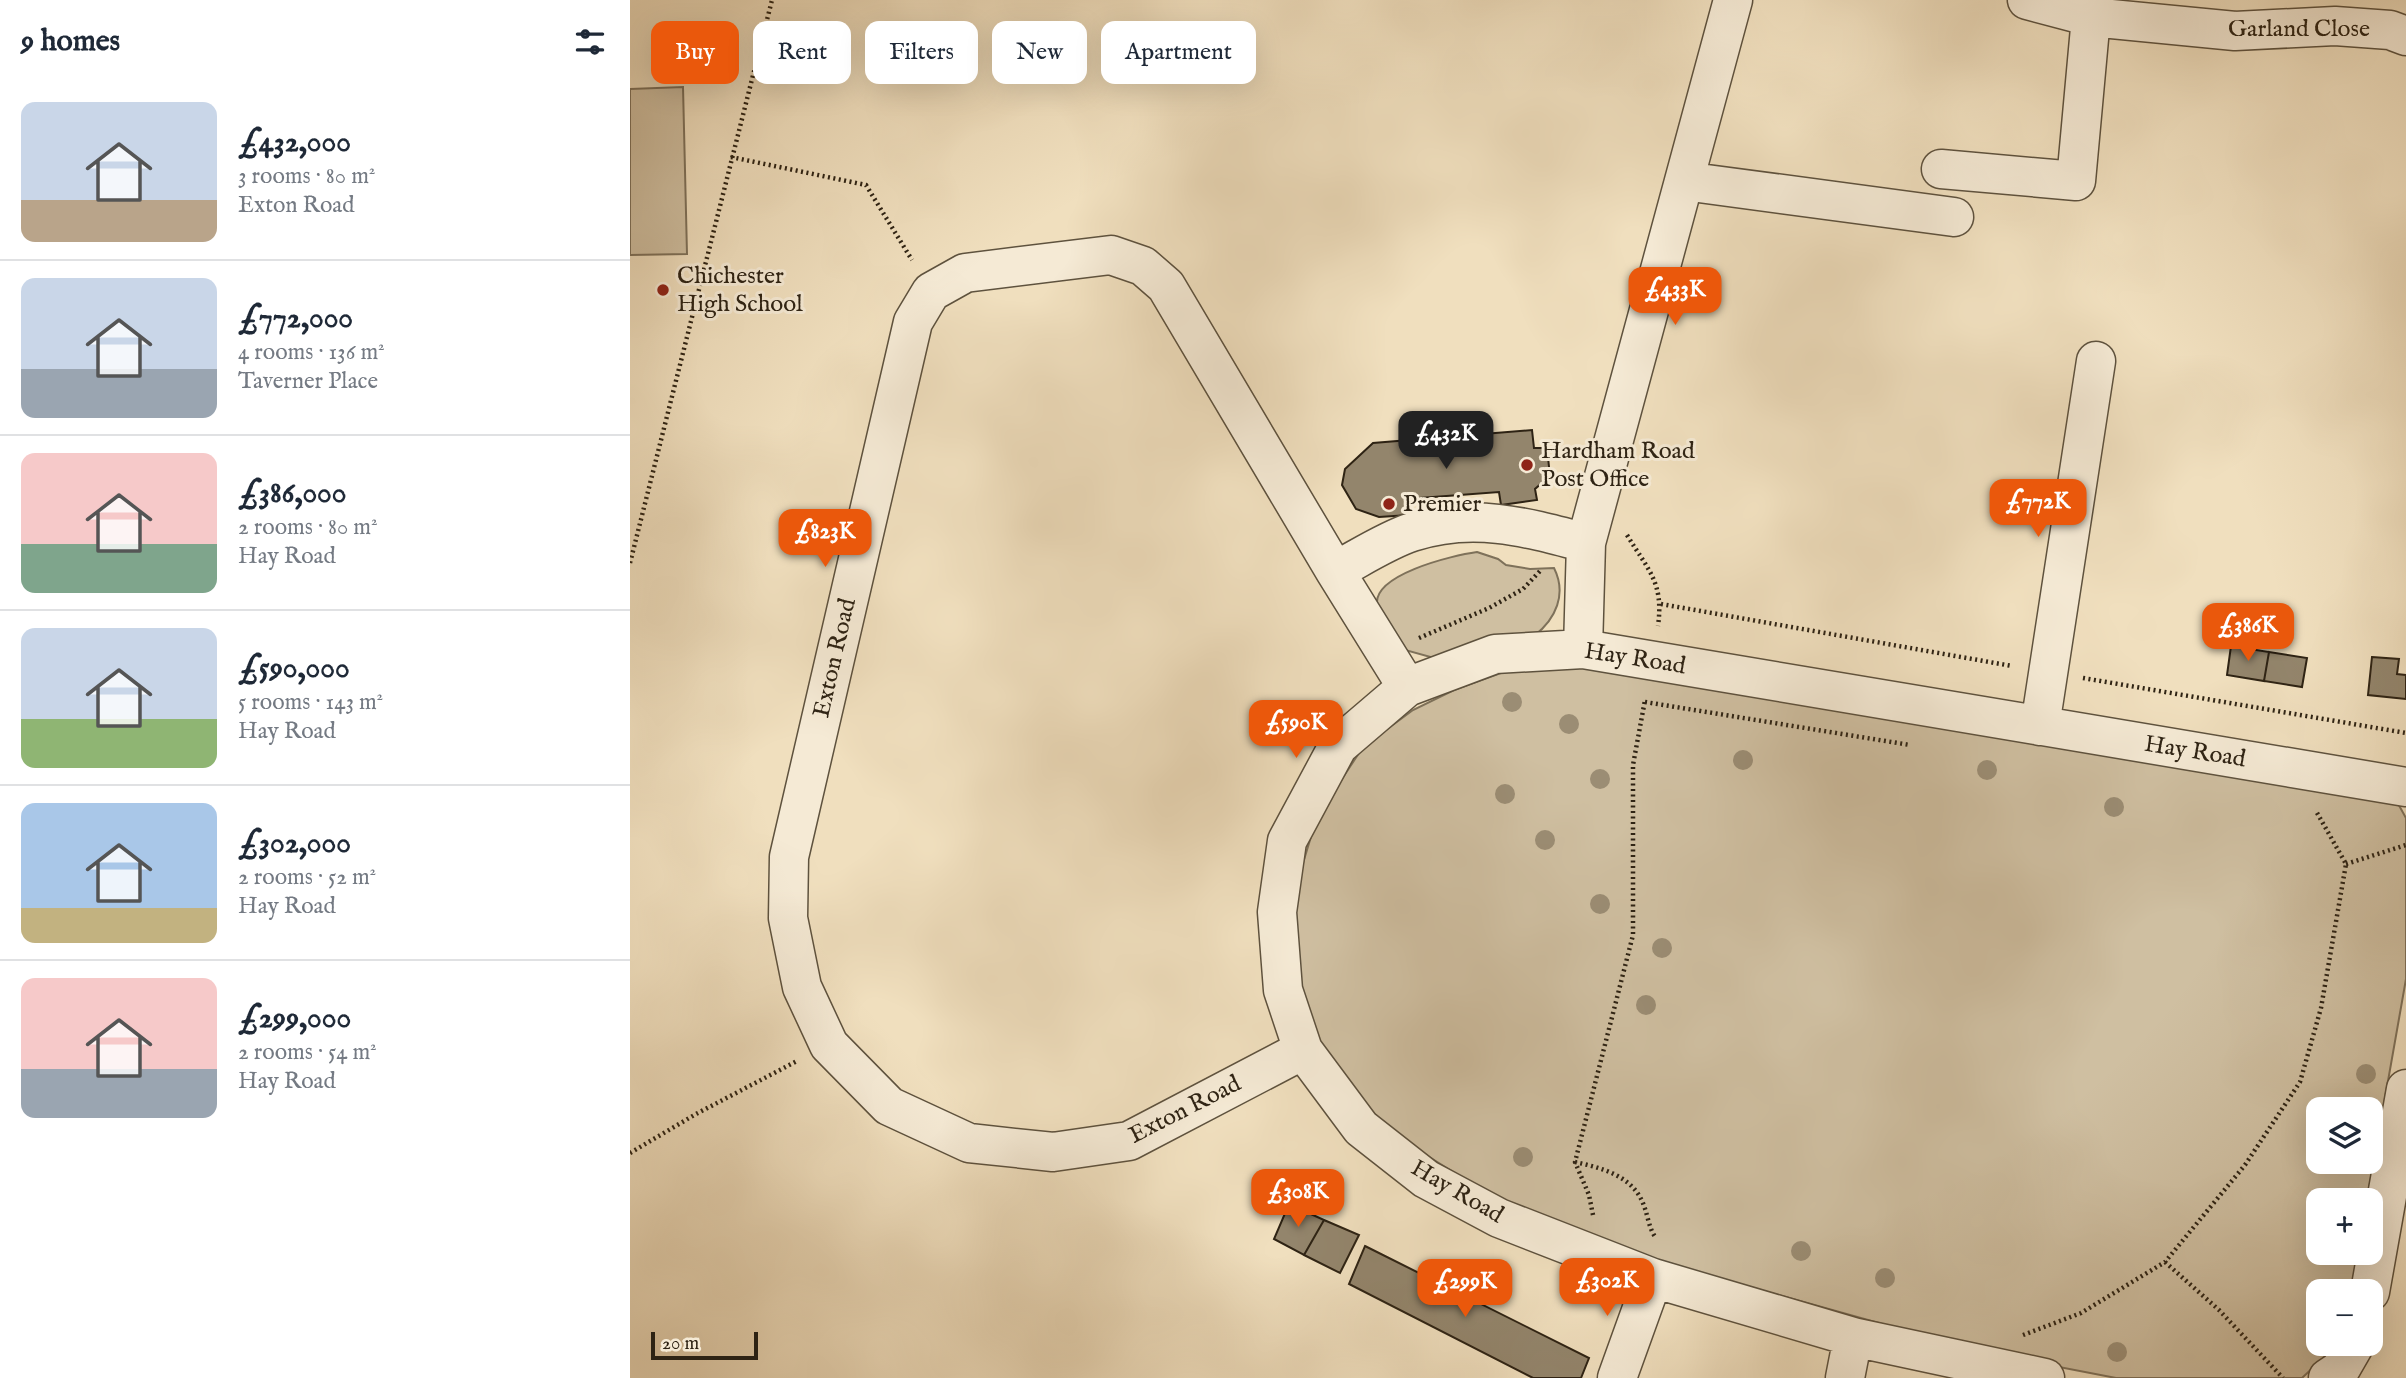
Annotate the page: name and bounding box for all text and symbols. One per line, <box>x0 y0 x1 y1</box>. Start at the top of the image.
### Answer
street label: Garland Close <box>2228 14 2370 45</box>
chip: Buy <box>651 21 739 84</box>
chip: Rent <box>753 21 851 84</box>
chip: Filters <box>865 21 978 84</box>
chip: New <box>992 21 1087 84</box>
chip: Apartment <box>1101 21 1256 84</box>
text: 9 homes <box>21 23 120 61</box>
icon: filters <box>571 23 609 61</box>
text: £432,000 <box>238 124 351 162</box>
icon: home <box>77 130 161 214</box>
text: 3 rooms · 80 m² <box>238 162 375 191</box>
text: Exton Road <box>238 191 355 220</box>
place label: Chichester High School <box>677 261 803 320</box>
pin: £433K <box>1626 268 1724 327</box>
text: £433K <box>1644 275 1706 304</box>
marker: Chichester High School <box>655 282 671 298</box>
text: £772,000 <box>238 300 353 338</box>
icon: home <box>77 306 161 390</box>
text: 4 rooms · 136 m² <box>238 338 385 367</box>
text: Taverner Place <box>238 367 378 396</box>
pin: £432K <box>1397 412 1495 471</box>
text: £432K <box>1414 419 1478 448</box>
place label: Hardham Road Post Office <box>1541 436 1695 495</box>
marker: Hardham Road Post Office <box>1519 457 1535 473</box>
text: £386,000 <box>238 475 347 513</box>
pin: £772K <box>1989 480 2087 539</box>
icon: home <box>77 481 161 565</box>
text: £772K <box>2006 487 2070 516</box>
place label: Premier <box>1403 489 1482 520</box>
marker: Premier <box>1381 496 1397 512</box>
pin: £823K <box>776 510 874 569</box>
text: 2 rooms · 80 m² <box>238 513 378 542</box>
text: £823K <box>795 517 855 546</box>
text: Hay Road <box>238 542 336 571</box>
street label: Exton Road <box>806 595 864 721</box>
pin: £386K <box>2199 604 2297 663</box>
text: £386K <box>2218 611 2278 640</box>
street label: Hay Road <box>1582 636 1688 682</box>
text: £590,000 <box>238 650 350 688</box>
icon: home <box>77 656 161 740</box>
text: 5 rooms · 143 m² <box>238 688 383 717</box>
pin: £590K <box>1247 700 1345 760</box>
text: £590K <box>1265 708 1327 737</box>
text: Hay Road <box>238 717 336 746</box>
street label: Hay Road <box>2142 729 2248 775</box>
text: £302,000 <box>238 825 351 863</box>
icon: home <box>77 831 161 915</box>
text: 2 rooms · 52 m² <box>238 863 376 892</box>
text: Hay Road <box>238 892 336 921</box>
text: £299,000 <box>238 1000 351 1038</box>
icon: home <box>77 1006 161 1090</box>
text: 2 rooms · 54 m² <box>238 1038 377 1067</box>
text: Hay Road <box>238 1067 336 1096</box>
street label: Exton Road <box>1124 1068 1246 1151</box>
map controls <box>2306 1097 2383 1356</box>
button: layers <box>2306 1097 2383 1174</box>
street label: Hay Road <box>1405 1153 1509 1231</box>
pin: £308K <box>1249 1170 1347 1229</box>
text: £308K <box>1267 1177 1329 1206</box>
button: + <box>2306 1188 2383 1265</box>
pin: £302K <box>1558 1258 1656 1318</box>
pin: £299K <box>1416 1260 1514 1319</box>
text: £302K <box>1575 1266 1639 1295</box>
text: £299K <box>1433 1267 1497 1296</box>
button: − <box>2306 1279 2383 1356</box>
scale bar <box>651 1329 758 1361</box>
text: 20 m <box>662 1332 699 1356</box>

